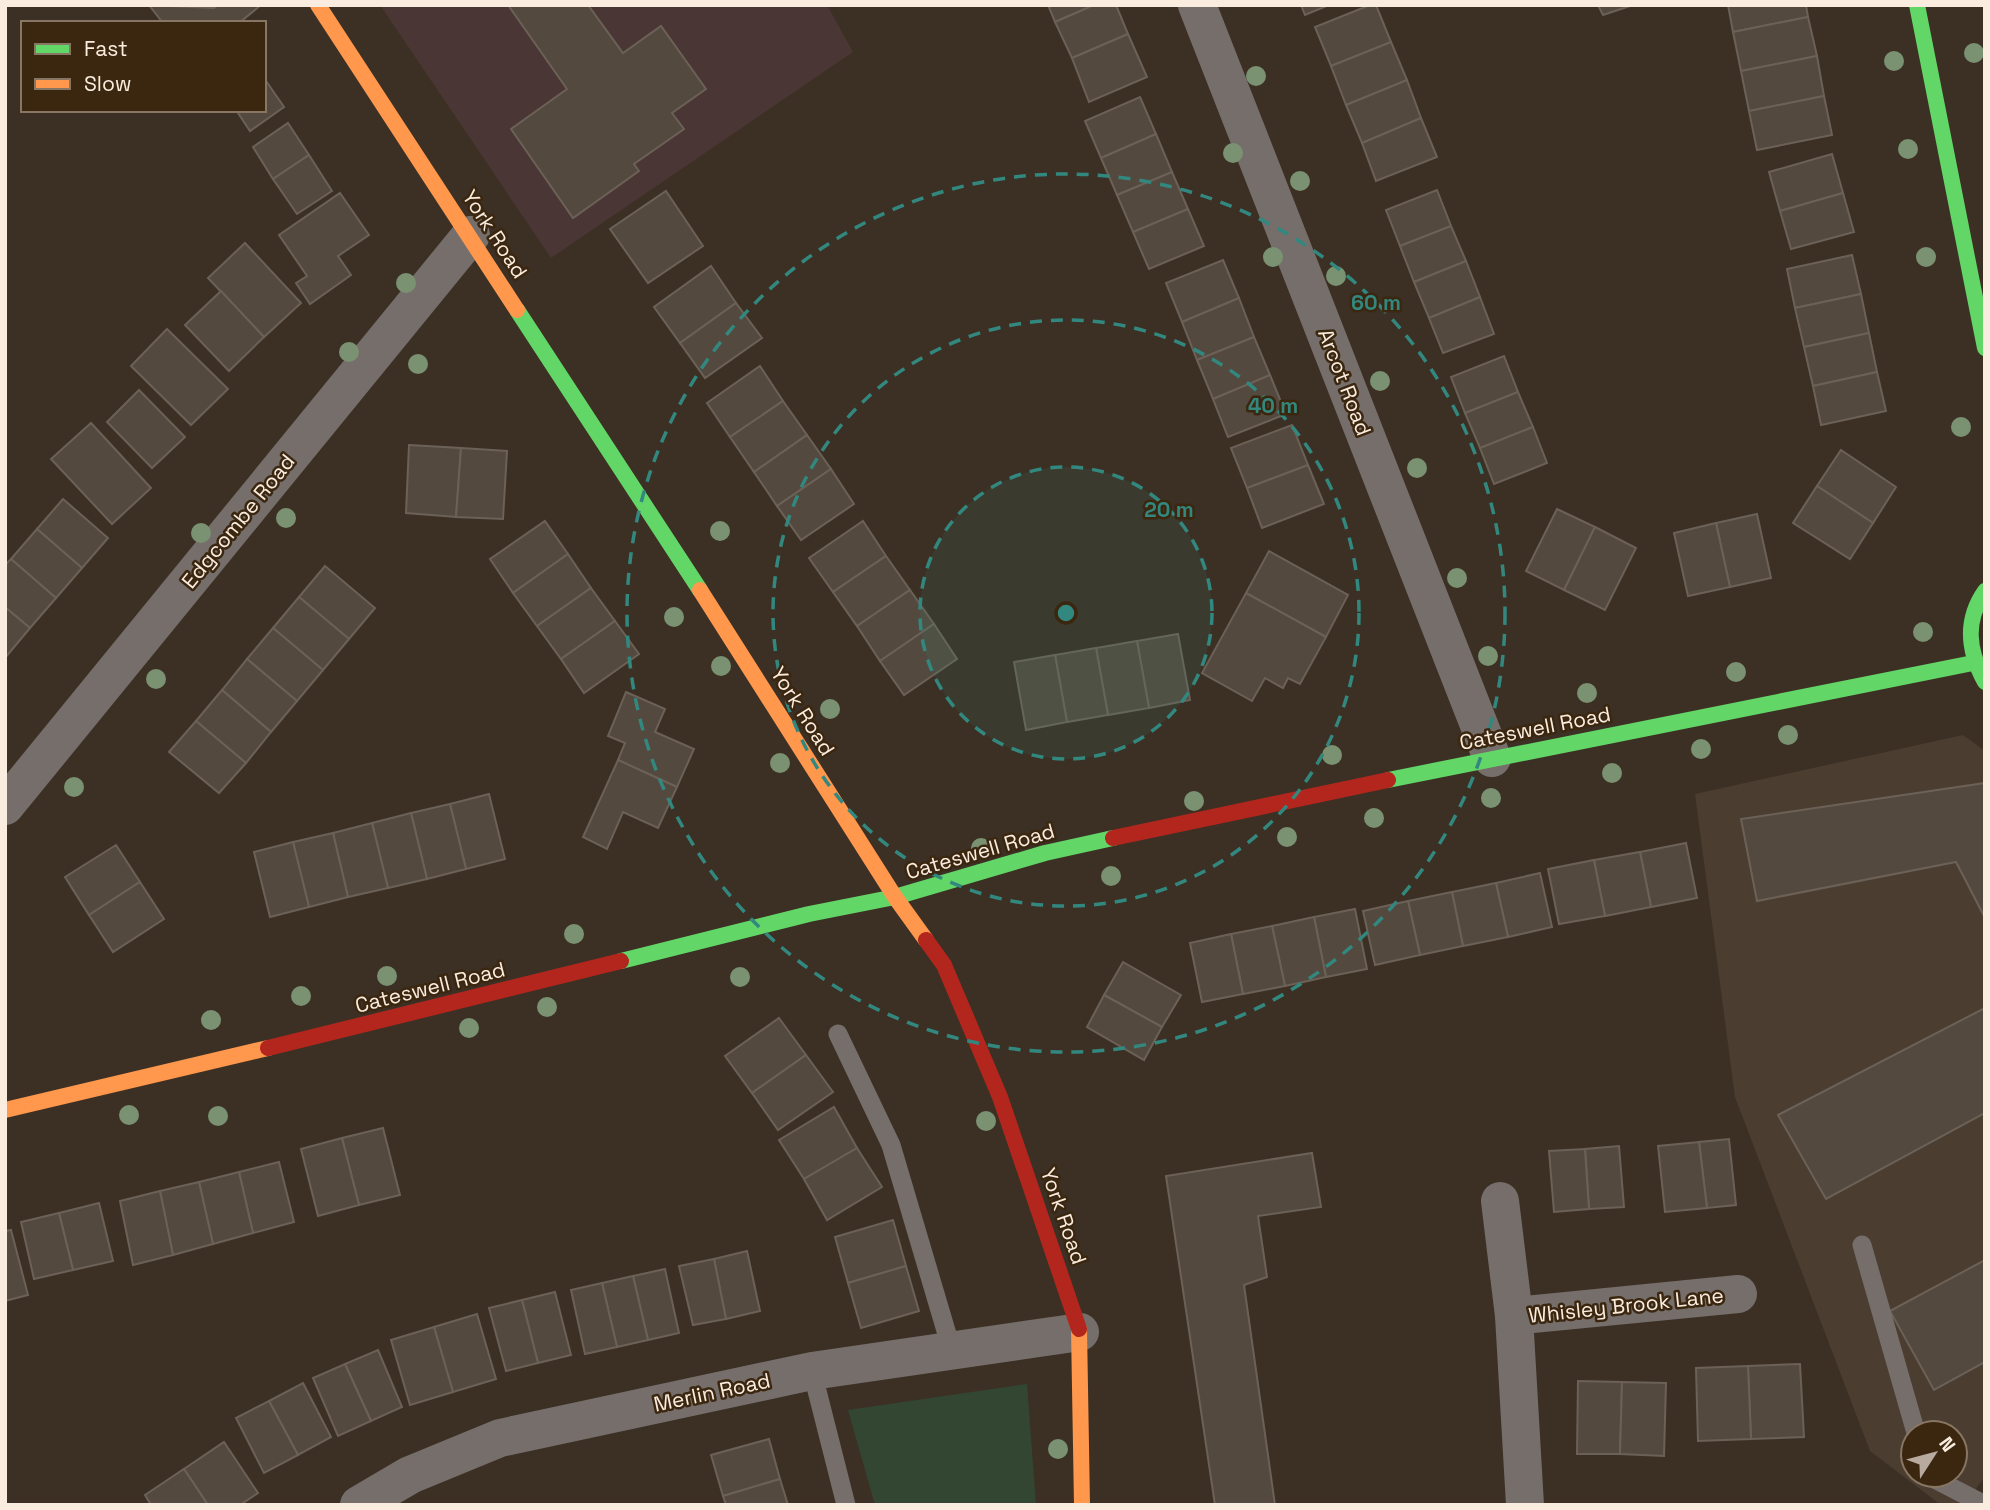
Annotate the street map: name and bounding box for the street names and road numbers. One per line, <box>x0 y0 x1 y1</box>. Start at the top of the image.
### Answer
street label: York Road <box>456 185 534 283</box>
street label: Arcot Road <box>1312 325 1378 439</box>
street label: Edgcombe Road <box>175 448 301 594</box>
street label: York Road <box>765 661 841 761</box>
street label: Cateswell Road <box>1457 700 1613 756</box>
street label: Cateswell Road <box>902 817 1058 885</box>
street label: Cateswell Road <box>352 955 508 1019</box>
street label: York Road <box>1035 1164 1093 1268</box>
street label: Whisley Brook Lane <box>1527 1281 1725 1329</box>
street label: Merlin Road <box>651 1366 773 1418</box>

